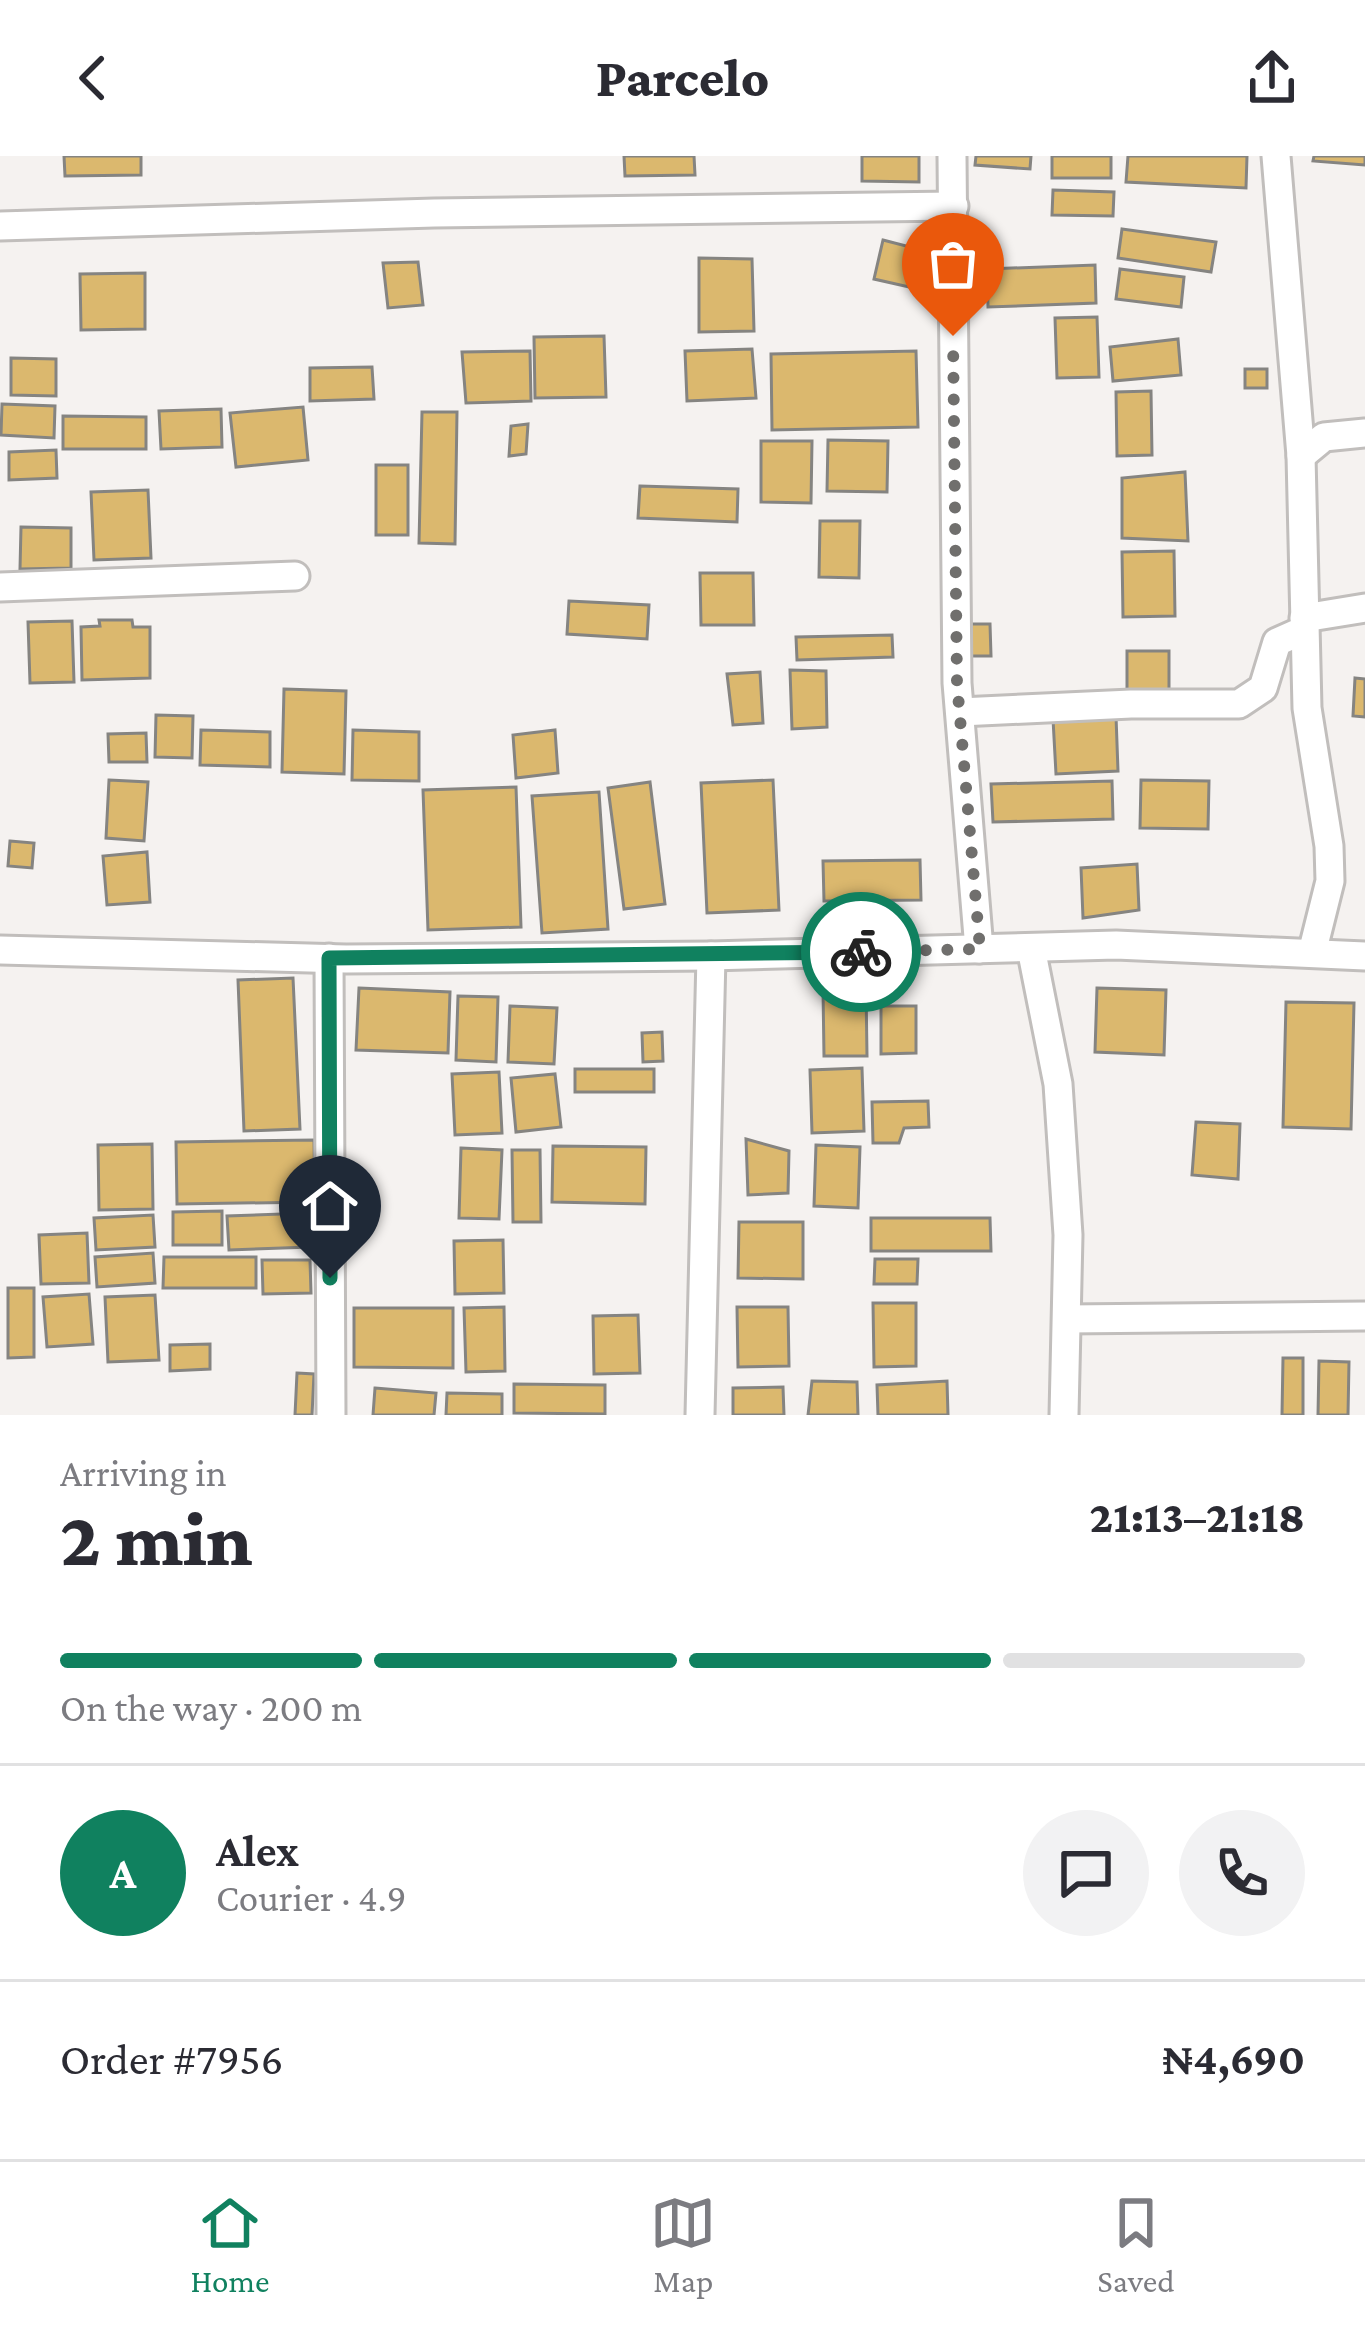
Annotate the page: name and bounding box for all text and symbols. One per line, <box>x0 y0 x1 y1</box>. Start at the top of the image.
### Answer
icon: back <box>60 45 126 111</box>
icon: share <box>1239 45 1305 111</box>
text: Parcelo <box>596 48 769 108</box>
pin <box>902 213 1004 336</box>
icon: bag <box>920 231 986 297</box>
courier <box>801 892 921 1012</box>
icon: bike <box>828 919 894 985</box>
pin <box>279 1155 381 1278</box>
icon: home <box>297 1173 363 1239</box>
text: Arriving in <box>60 1451 227 1494</box>
text: 21:13–21:18 <box>1090 1492 1305 1542</box>
text: 2 min <box>60 1495 253 1582</box>
text: On the way · 200 m <box>60 1686 362 1729</box>
button: chat <box>1023 1810 1149 1936</box>
button: phone <box>1179 1810 1305 1936</box>
text: Alex <box>216 1826 299 1876</box>
text: A <box>110 1848 136 1898</box>
text: Courier · 4.9 <box>216 1876 407 1919</box>
text: Order #7956 <box>60 2034 283 2084</box>
text: ₦4,690 <box>1163 2034 1305 2084</box>
tab: Home <box>190 2190 269 2299</box>
tab: Map <box>650 2190 716 2299</box>
tab: Saved <box>1097 2190 1175 2299</box>

